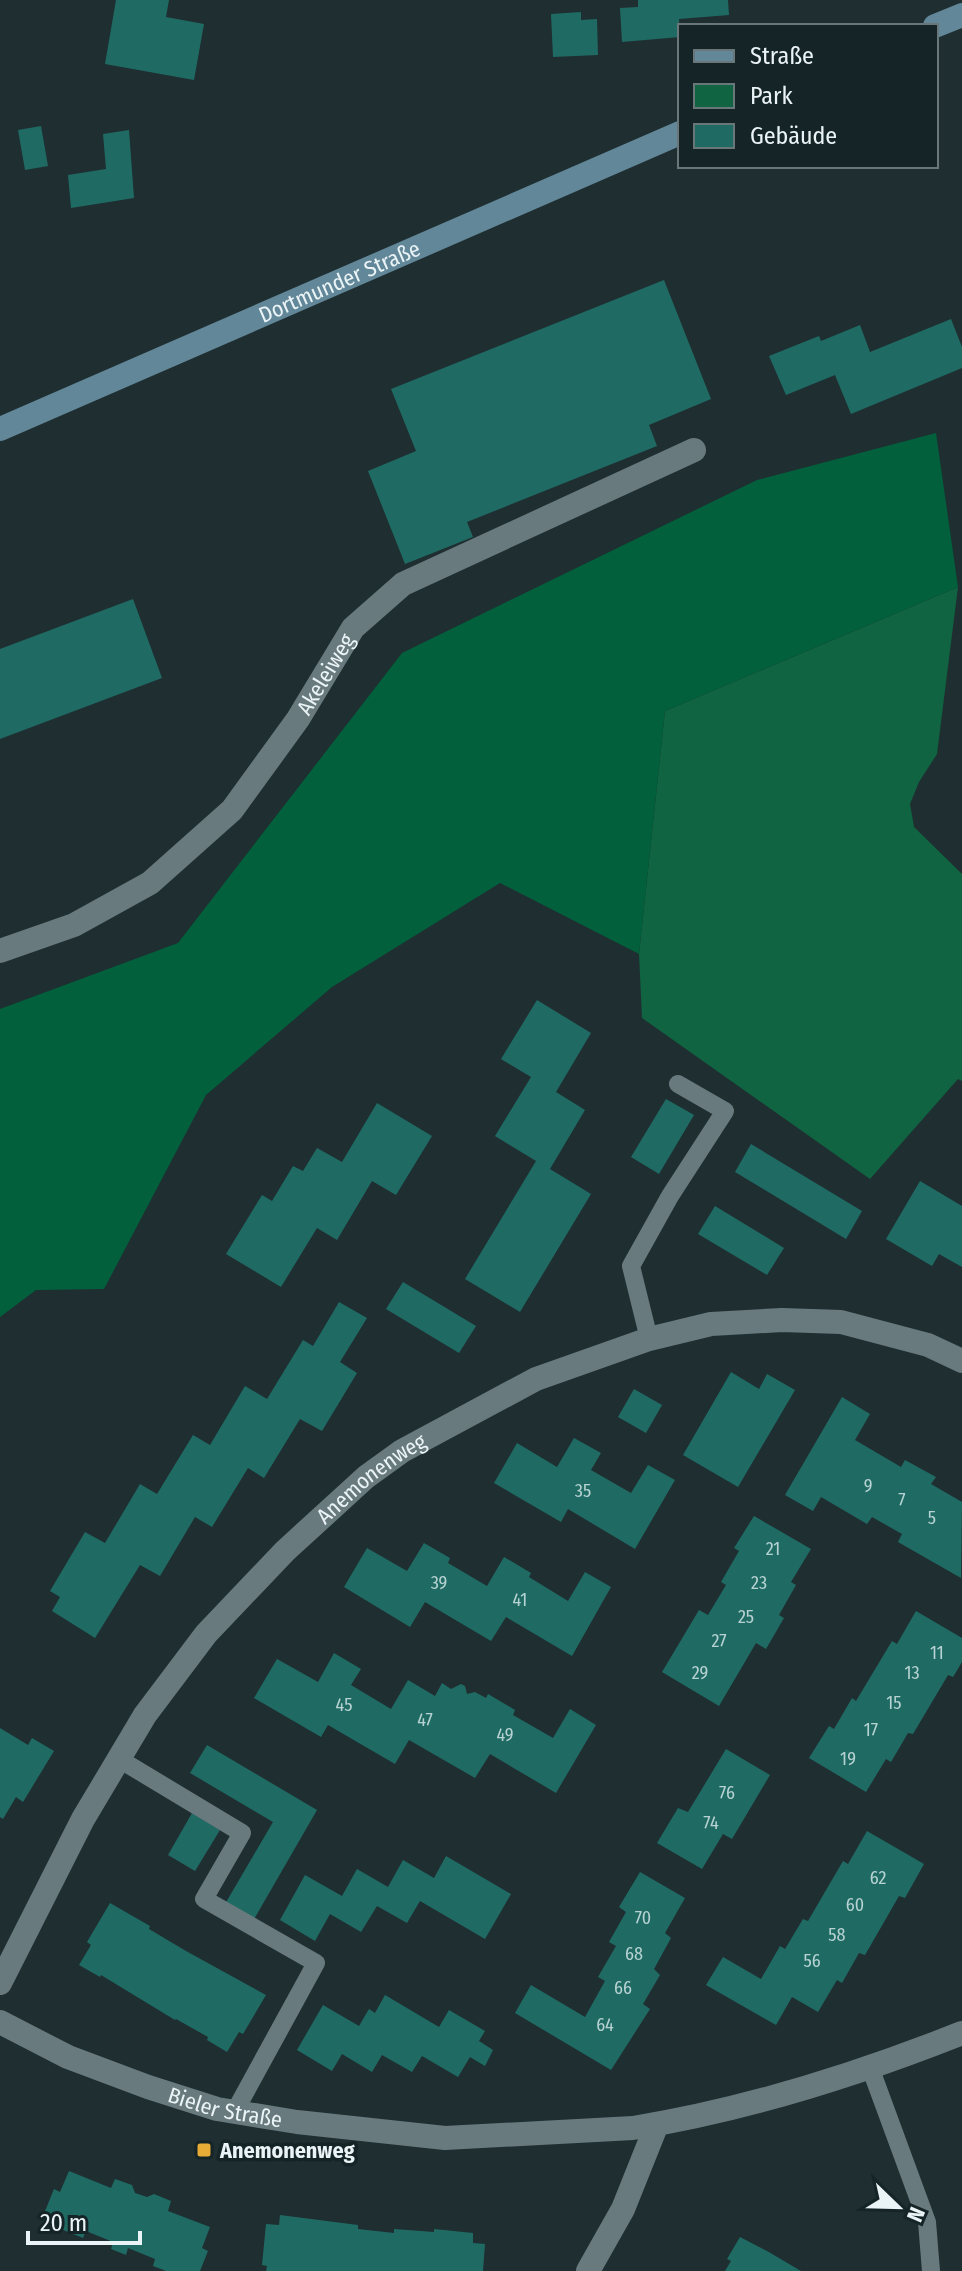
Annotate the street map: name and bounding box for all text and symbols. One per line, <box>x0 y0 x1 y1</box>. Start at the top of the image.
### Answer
legend <box>678 24 938 168</box>
text: Straße <box>750 42 814 70</box>
text: Park <box>750 82 793 110</box>
text: Gebäude <box>750 122 837 150</box>
street label: Dortmunder Straße <box>255 235 424 329</box>
street label: Akeleiweg <box>291 628 361 720</box>
street label: Anemonenweg <box>311 1427 431 1530</box>
house number: 9 <box>864 1475 872 1497</box>
house number: 35 <box>575 1480 591 1502</box>
house number: 7 <box>898 1489 906 1511</box>
house number: 5 <box>928 1507 936 1529</box>
house number: 21 <box>766 1538 780 1560</box>
house number: 39 <box>431 1572 447 1594</box>
house number: 23 <box>751 1572 767 1594</box>
house number: 41 <box>513 1589 527 1611</box>
house number: 25 <box>738 1606 754 1628</box>
house number: 27 <box>711 1630 727 1652</box>
house number: 11 <box>930 1642 944 1664</box>
house number: 29 <box>692 1662 708 1684</box>
house number: 13 <box>904 1662 920 1684</box>
house number: 15 <box>886 1692 902 1714</box>
house number: 45 <box>336 1694 352 1716</box>
house number: 47 <box>417 1709 433 1731</box>
house number: 17 <box>864 1719 878 1741</box>
house number: 49 <box>496 1724 514 1746</box>
house number: 19 <box>840 1748 856 1770</box>
house number: 76 <box>719 1782 735 1804</box>
house number: 74 <box>703 1812 719 1834</box>
house number: 62 <box>870 1867 886 1889</box>
house number: 60 <box>846 1894 864 1916</box>
house number: 70 <box>635 1907 651 1929</box>
house number: 58 <box>828 1924 846 1946</box>
house number: 68 <box>625 1943 643 1965</box>
house number: 56 <box>803 1950 821 1972</box>
house number: 66 <box>614 1977 632 1999</box>
house number: 64 <box>596 2014 614 2036</box>
street label: Bieler Straße <box>165 2081 284 2133</box>
place label: Anemonenweg <box>219 2137 355 2164</box>
marker: Anemonenweg <box>195 2141 213 2159</box>
north arrow <box>858 2167 938 2247</box>
scale bar <box>28 2195 140 2245</box>
text: N <box>901 2203 931 2226</box>
text: 20 m <box>40 2209 87 2237</box>

